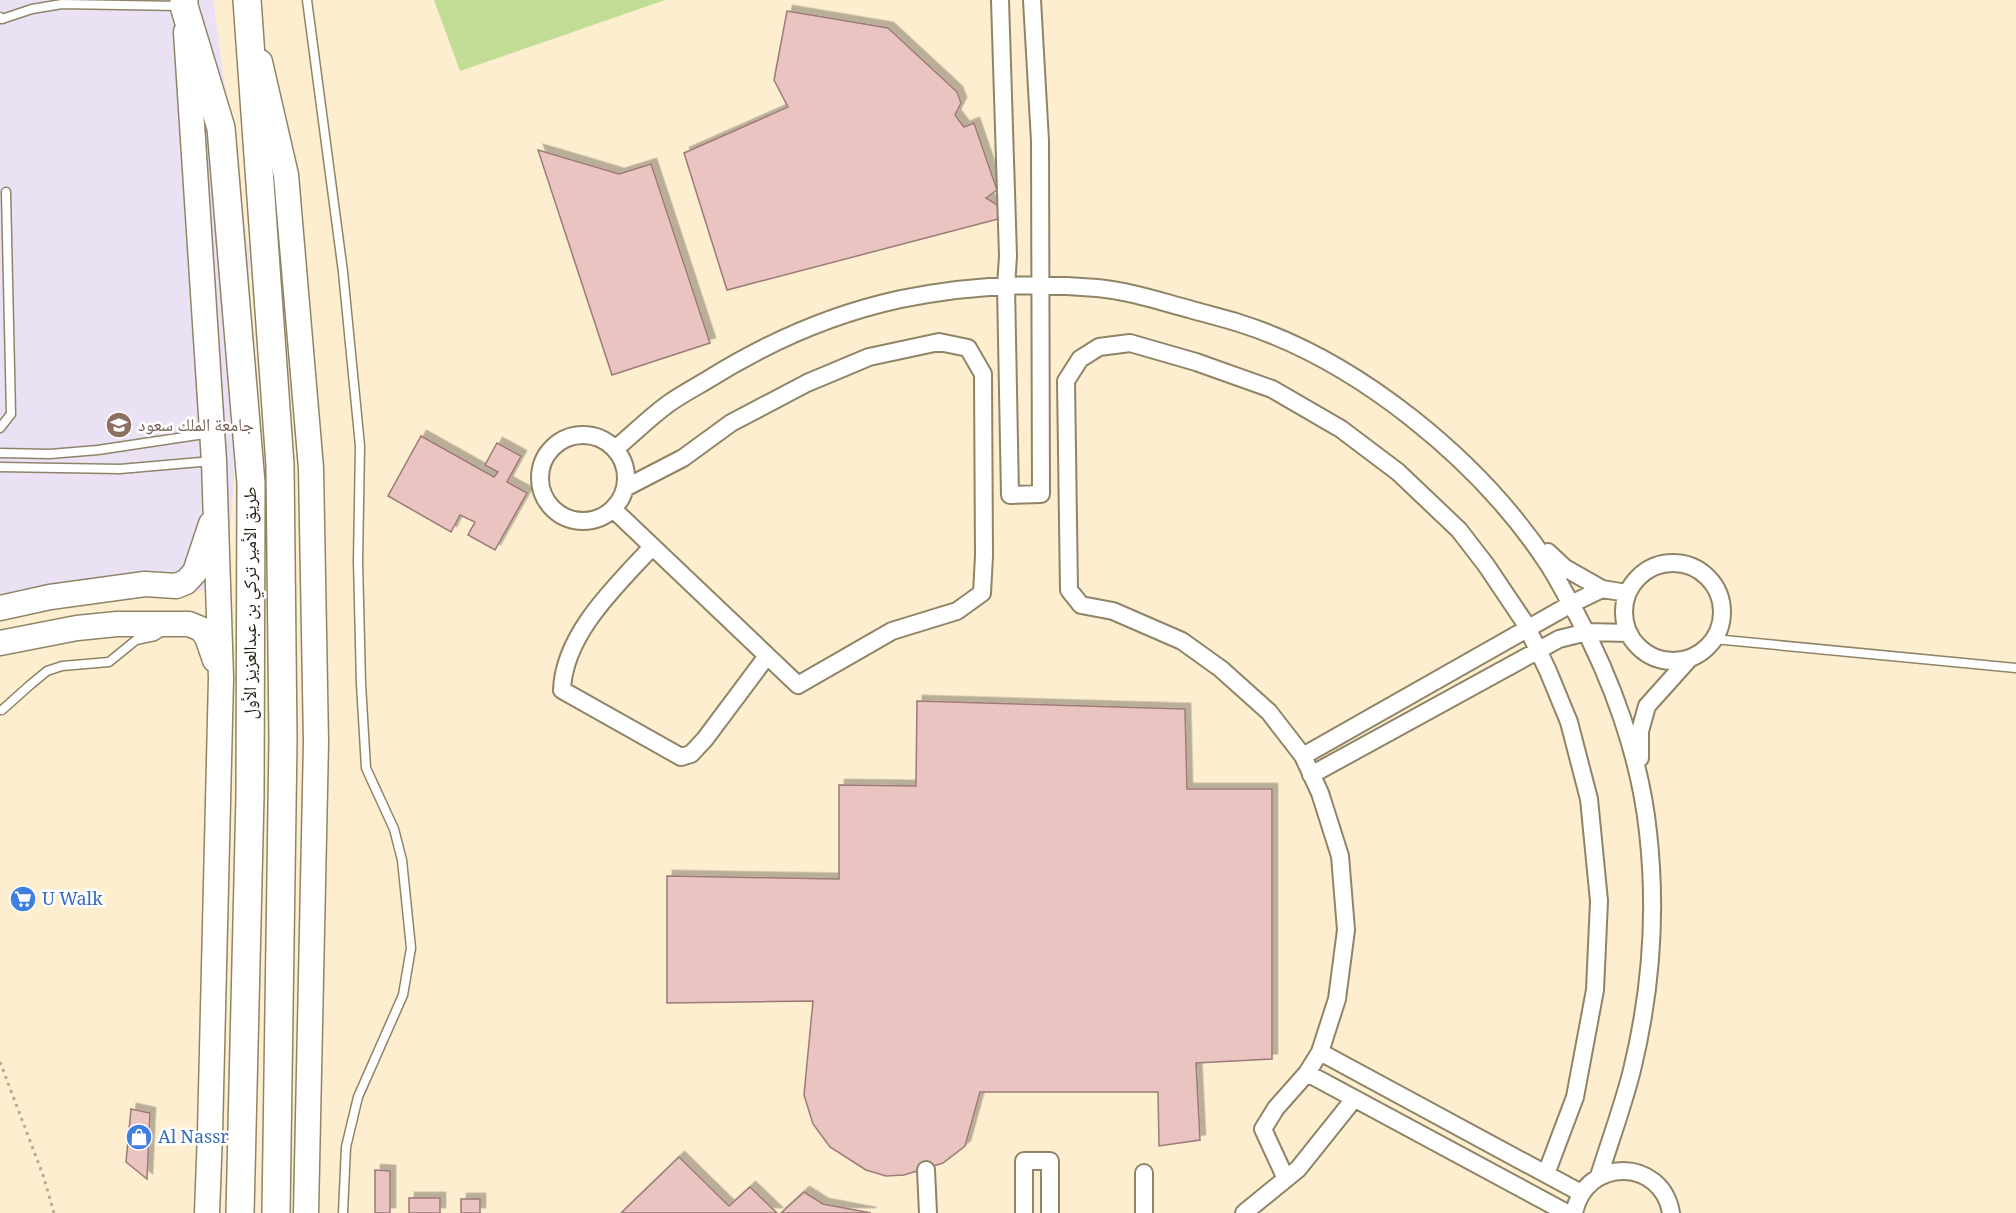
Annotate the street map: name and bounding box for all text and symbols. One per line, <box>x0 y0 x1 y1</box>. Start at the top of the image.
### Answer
school or university icon: جامعة الملك سعود <box>104 410 134 440</box>
place label: جامعة الملك سعود <box>138 412 254 442</box>
street label: طريق الأمير تركي بن عبدالعزيز الأول <box>237 487 267 720</box>
supermarket icon: U Walk <box>8 884 38 914</box>
place label: U Walk <box>42 886 103 916</box>
shop icon: Al Nassr <box>124 1122 154 1152</box>
place label: Al Nassr <box>158 1124 229 1154</box>

